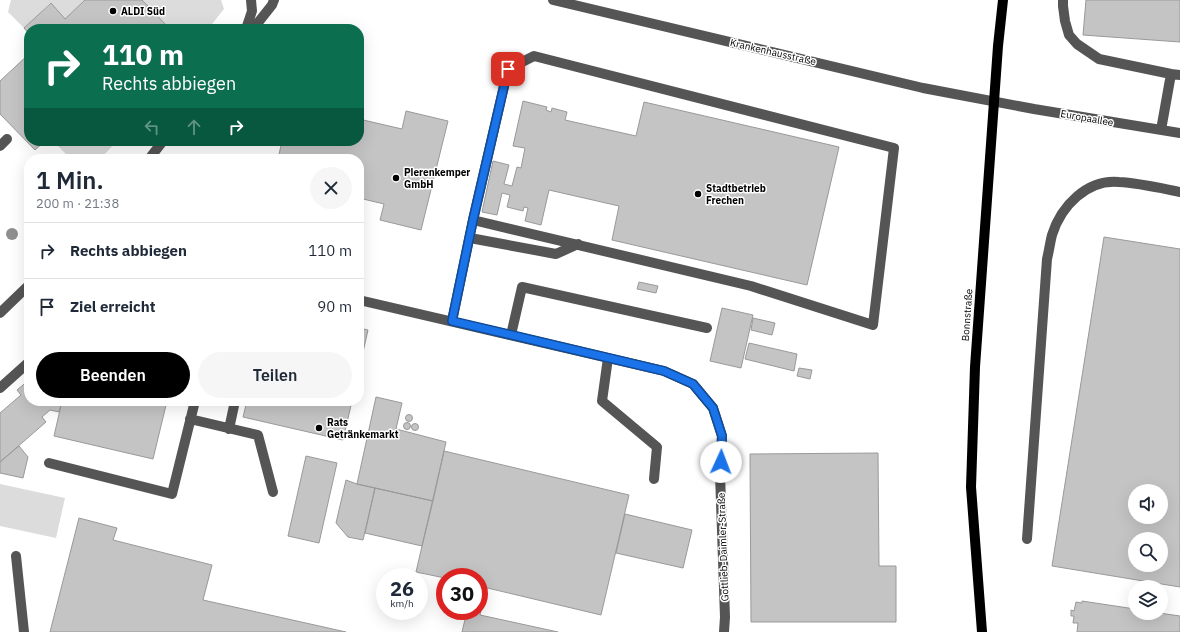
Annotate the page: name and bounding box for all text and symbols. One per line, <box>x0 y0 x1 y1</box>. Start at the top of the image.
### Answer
place label: ALDI Süd <box>121 5 165 18</box>
marker: ALDI Süd <box>108 6 118 16</box>
text: 110 m <box>102 36 184 73</box>
street label: Krankenhausstraße <box>729 36 818 68</box>
icon: right <box>36 40 88 92</box>
pin <box>491 52 525 86</box>
icon: arrive <box>497 58 519 80</box>
text: Rechts abbiegen <box>102 72 236 95</box>
street label: Europaallee <box>1059 107 1115 129</box>
icon: left <box>141 116 163 138</box>
icon: ahead <box>183 116 205 138</box>
icon: right <box>225 116 247 138</box>
text: 1 Min. <box>36 164 104 196</box>
place label: Pierenkemper GmbH <box>404 166 470 191</box>
button: close <box>310 167 352 209</box>
marker: Pierenkemper GmbH <box>391 173 401 183</box>
place label: Stadtbetrieb Frechen <box>706 182 766 207</box>
marker: Stadtbetrieb Frechen <box>693 189 703 199</box>
text: 200 m · 21:38 <box>36 195 119 212</box>
icon: right <box>36 240 58 262</box>
text: Rechts abbiegen <box>70 241 187 260</box>
text: 110 m <box>308 241 352 260</box>
street label: Bonnstraße <box>959 288 975 342</box>
icon: arrive <box>36 296 58 318</box>
text: Ziel erreicht <box>70 297 156 316</box>
text: 90 m <box>317 297 352 316</box>
button: Beenden <box>36 352 190 398</box>
button: Teilen <box>198 352 352 398</box>
place label: Rats Getränkemarkt <box>327 416 399 441</box>
marker: Rats Getränkemarkt <box>314 423 324 433</box>
position arrow <box>700 441 742 483</box>
map controls <box>1128 484 1168 620</box>
button: sound <box>1128 484 1168 524</box>
street label: Gottlieb-Daimler-Straße <box>715 492 731 602</box>
button: search <box>1128 532 1168 572</box>
speed limit sign: 30 <box>436 568 488 620</box>
text: 26 <box>390 575 414 602</box>
button: layers <box>1128 580 1168 620</box>
text: km/h <box>390 597 414 610</box>

